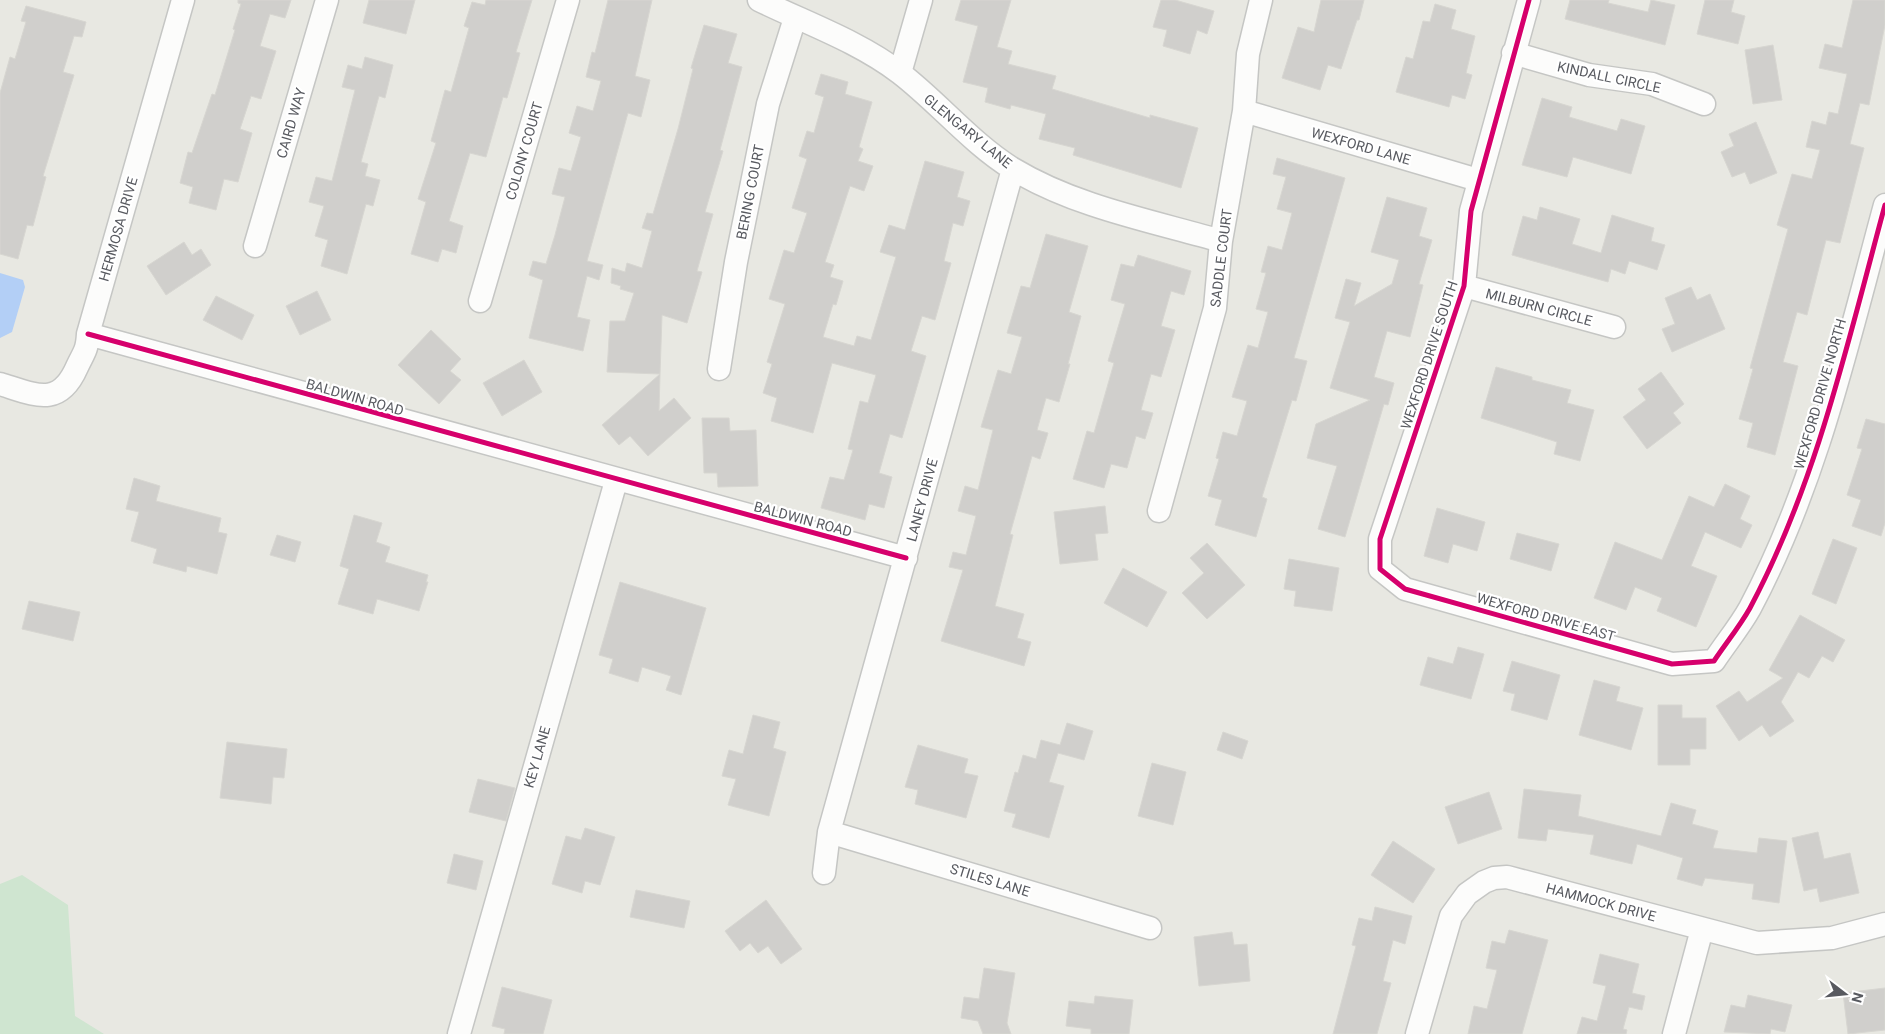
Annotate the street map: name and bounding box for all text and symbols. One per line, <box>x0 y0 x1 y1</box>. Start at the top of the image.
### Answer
street label: KINDALL CIRCLE <box>1556 58 1662 96</box>
street label: CAIRD WAY <box>273 85 309 160</box>
street label: GLENGARY LANE <box>921 91 1015 171</box>
street label: COLONY COURT <box>502 99 546 202</box>
street label: WEXFORD LANE <box>1310 124 1413 168</box>
street label: BERING COURT <box>733 143 767 241</box>
street label: HERMOSA DRIVE <box>95 175 141 283</box>
street label: SADDLE COURT <box>1207 207 1235 308</box>
street label: WEXFORD DRIVE SOUTH <box>1397 279 1461 431</box>
street label: MILBURN CIRCLE <box>1484 285 1594 329</box>
street label: WEXFORD DRIVE NORTH <box>1791 317 1849 471</box>
street label: BALDWIN ROAD <box>304 375 406 419</box>
street label: LANEY DRIVE <box>903 457 941 543</box>
street label: BALDWIN ROAD <box>752 498 854 540</box>
street label: WEXFORD DRIVE EAST <box>1475 590 1618 645</box>
street label: KEY LANE <box>521 724 553 790</box>
street label: STILES LANE <box>948 860 1032 900</box>
street label: HAMMOCK DRIVE <box>1544 880 1658 924</box>
north arrow <box>1820 969 1870 1019</box>
text: N <box>1848 991 1867 1005</box>

